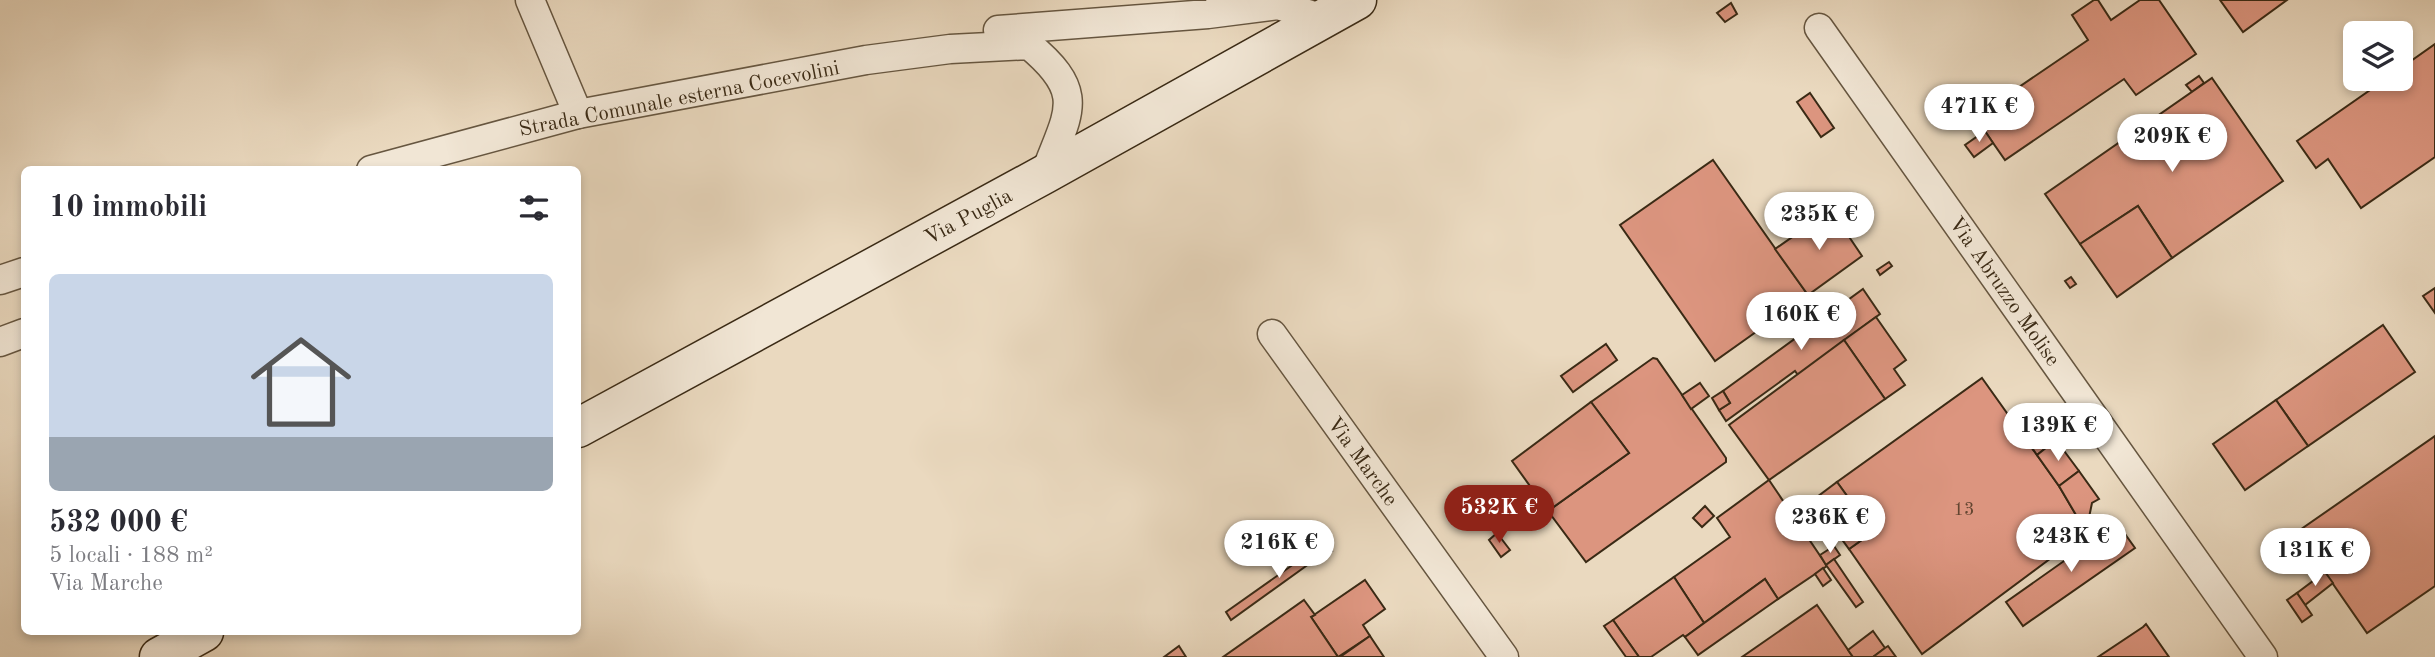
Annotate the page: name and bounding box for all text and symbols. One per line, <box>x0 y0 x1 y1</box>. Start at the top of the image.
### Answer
map controls <box>2343 21 2413 91</box>
button: layers <box>2343 21 2413 91</box>
street label: Strada Comunale esterna Cocevolini <box>517 58 841 141</box>
pin: 471K € <box>1922 85 2036 144</box>
text: 471K € <box>1940 95 2018 118</box>
pin: 209K € <box>2115 114 2229 174</box>
text: 209K € <box>2133 125 2211 148</box>
street label: Via Puglia <box>921 186 1016 249</box>
icon: filters <box>515 189 553 227</box>
pin: 235K € <box>1762 192 1876 252</box>
text: 10 immobili <box>49 193 207 223</box>
text: 235K € <box>1780 203 1858 226</box>
street label: Via Abruzzo Molise <box>1944 213 2063 370</box>
pin: 160K € <box>1744 292 1858 352</box>
text: 160K € <box>1762 303 1840 326</box>
icon: home <box>238 319 364 445</box>
pin: 139K € <box>2001 404 2115 463</box>
street label: Via Marche <box>1323 414 1401 510</box>
text: 139K € <box>2019 414 2097 437</box>
pin: 532K € <box>1442 486 1556 545</box>
text: 532K € <box>1460 496 1538 519</box>
pin: 236K € <box>1773 496 1887 555</box>
house number: 13 <box>1954 501 1974 519</box>
text: 236K € <box>1791 506 1869 529</box>
text: 532 000 € <box>49 508 188 538</box>
pin: 243K € <box>2014 514 2128 574</box>
pin: 216K € <box>1222 520 1336 580</box>
text: 243K € <box>2032 525 2110 548</box>
pin: 131K € <box>2258 528 2372 588</box>
text: 216K € <box>1240 531 1318 554</box>
text: 131K € <box>2276 539 2354 562</box>
text: 5 locali · 188 m² <box>49 544 213 567</box>
text: Via Marche <box>49 572 163 595</box>

